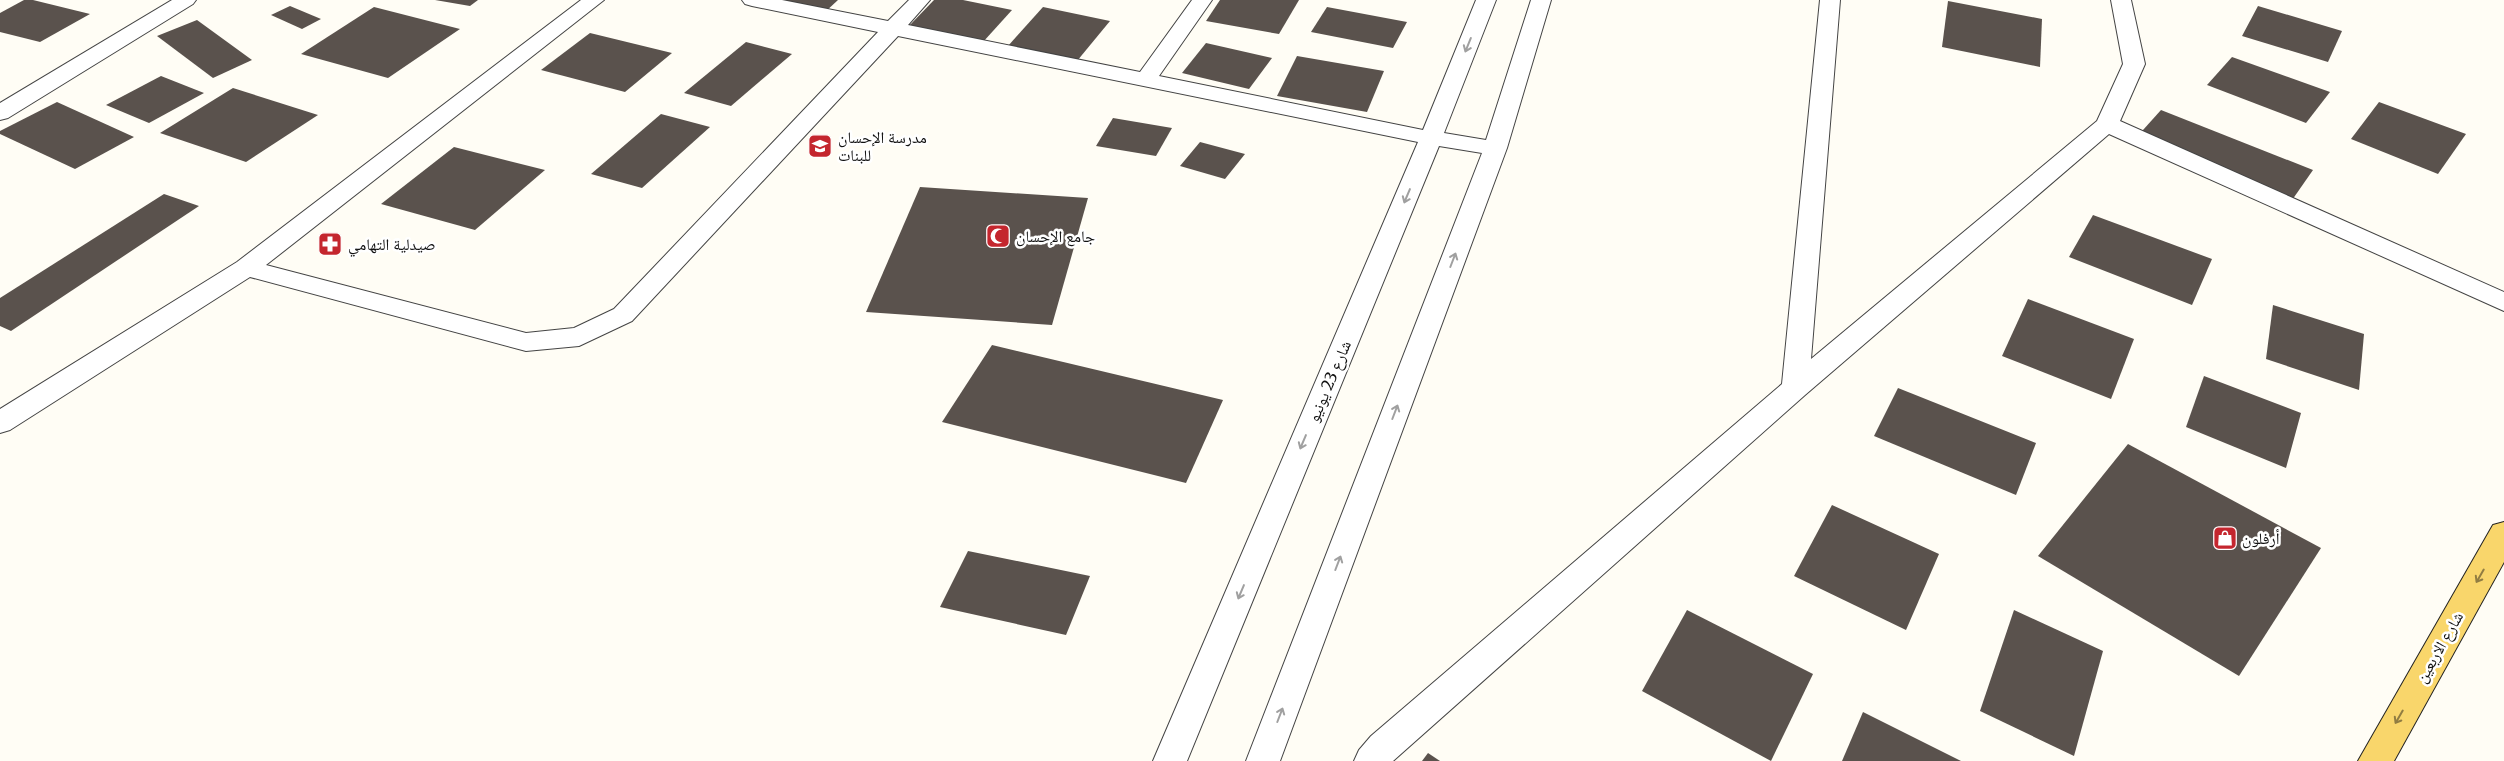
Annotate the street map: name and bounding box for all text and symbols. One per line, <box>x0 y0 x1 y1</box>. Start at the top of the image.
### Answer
one-way arrow <box>1463 37 1472 52</box>
place label: مدرسة الإحسان للبنات <box>838 127 927 165</box>
school or university icon: مدرسة الإحسان للبنات <box>807 133 833 159</box>
one-way arrow <box>1401 188 1411 203</box>
mosque icon: جامع الإحسان <box>985 223 1011 249</box>
place label: جامع الإحسان <box>1016 226 1095 247</box>
pharmacy icon: صيدلية التهامي <box>317 231 343 257</box>
place label: صيدلية التهامي <box>348 234 436 257</box>
one-way arrow <box>1449 252 1458 268</box>
street label: شارع 23 يونيو <box>1303 337 1356 425</box>
one-way arrow <box>1392 404 1401 419</box>
one-way arrow <box>1298 435 1307 450</box>
shop icon: أرفلون <box>2212 525 2238 551</box>
place label: أرفلون <box>2242 528 2280 549</box>
one-way arrow <box>1334 556 1343 572</box>
one-way arrow <box>2475 569 2485 584</box>
one-way arrow <box>1235 584 1245 599</box>
street label: شارع الاربعين <box>2411 608 2468 687</box>
one-way arrow <box>1276 708 1285 724</box>
one-way arrow <box>2394 710 2404 724</box>

